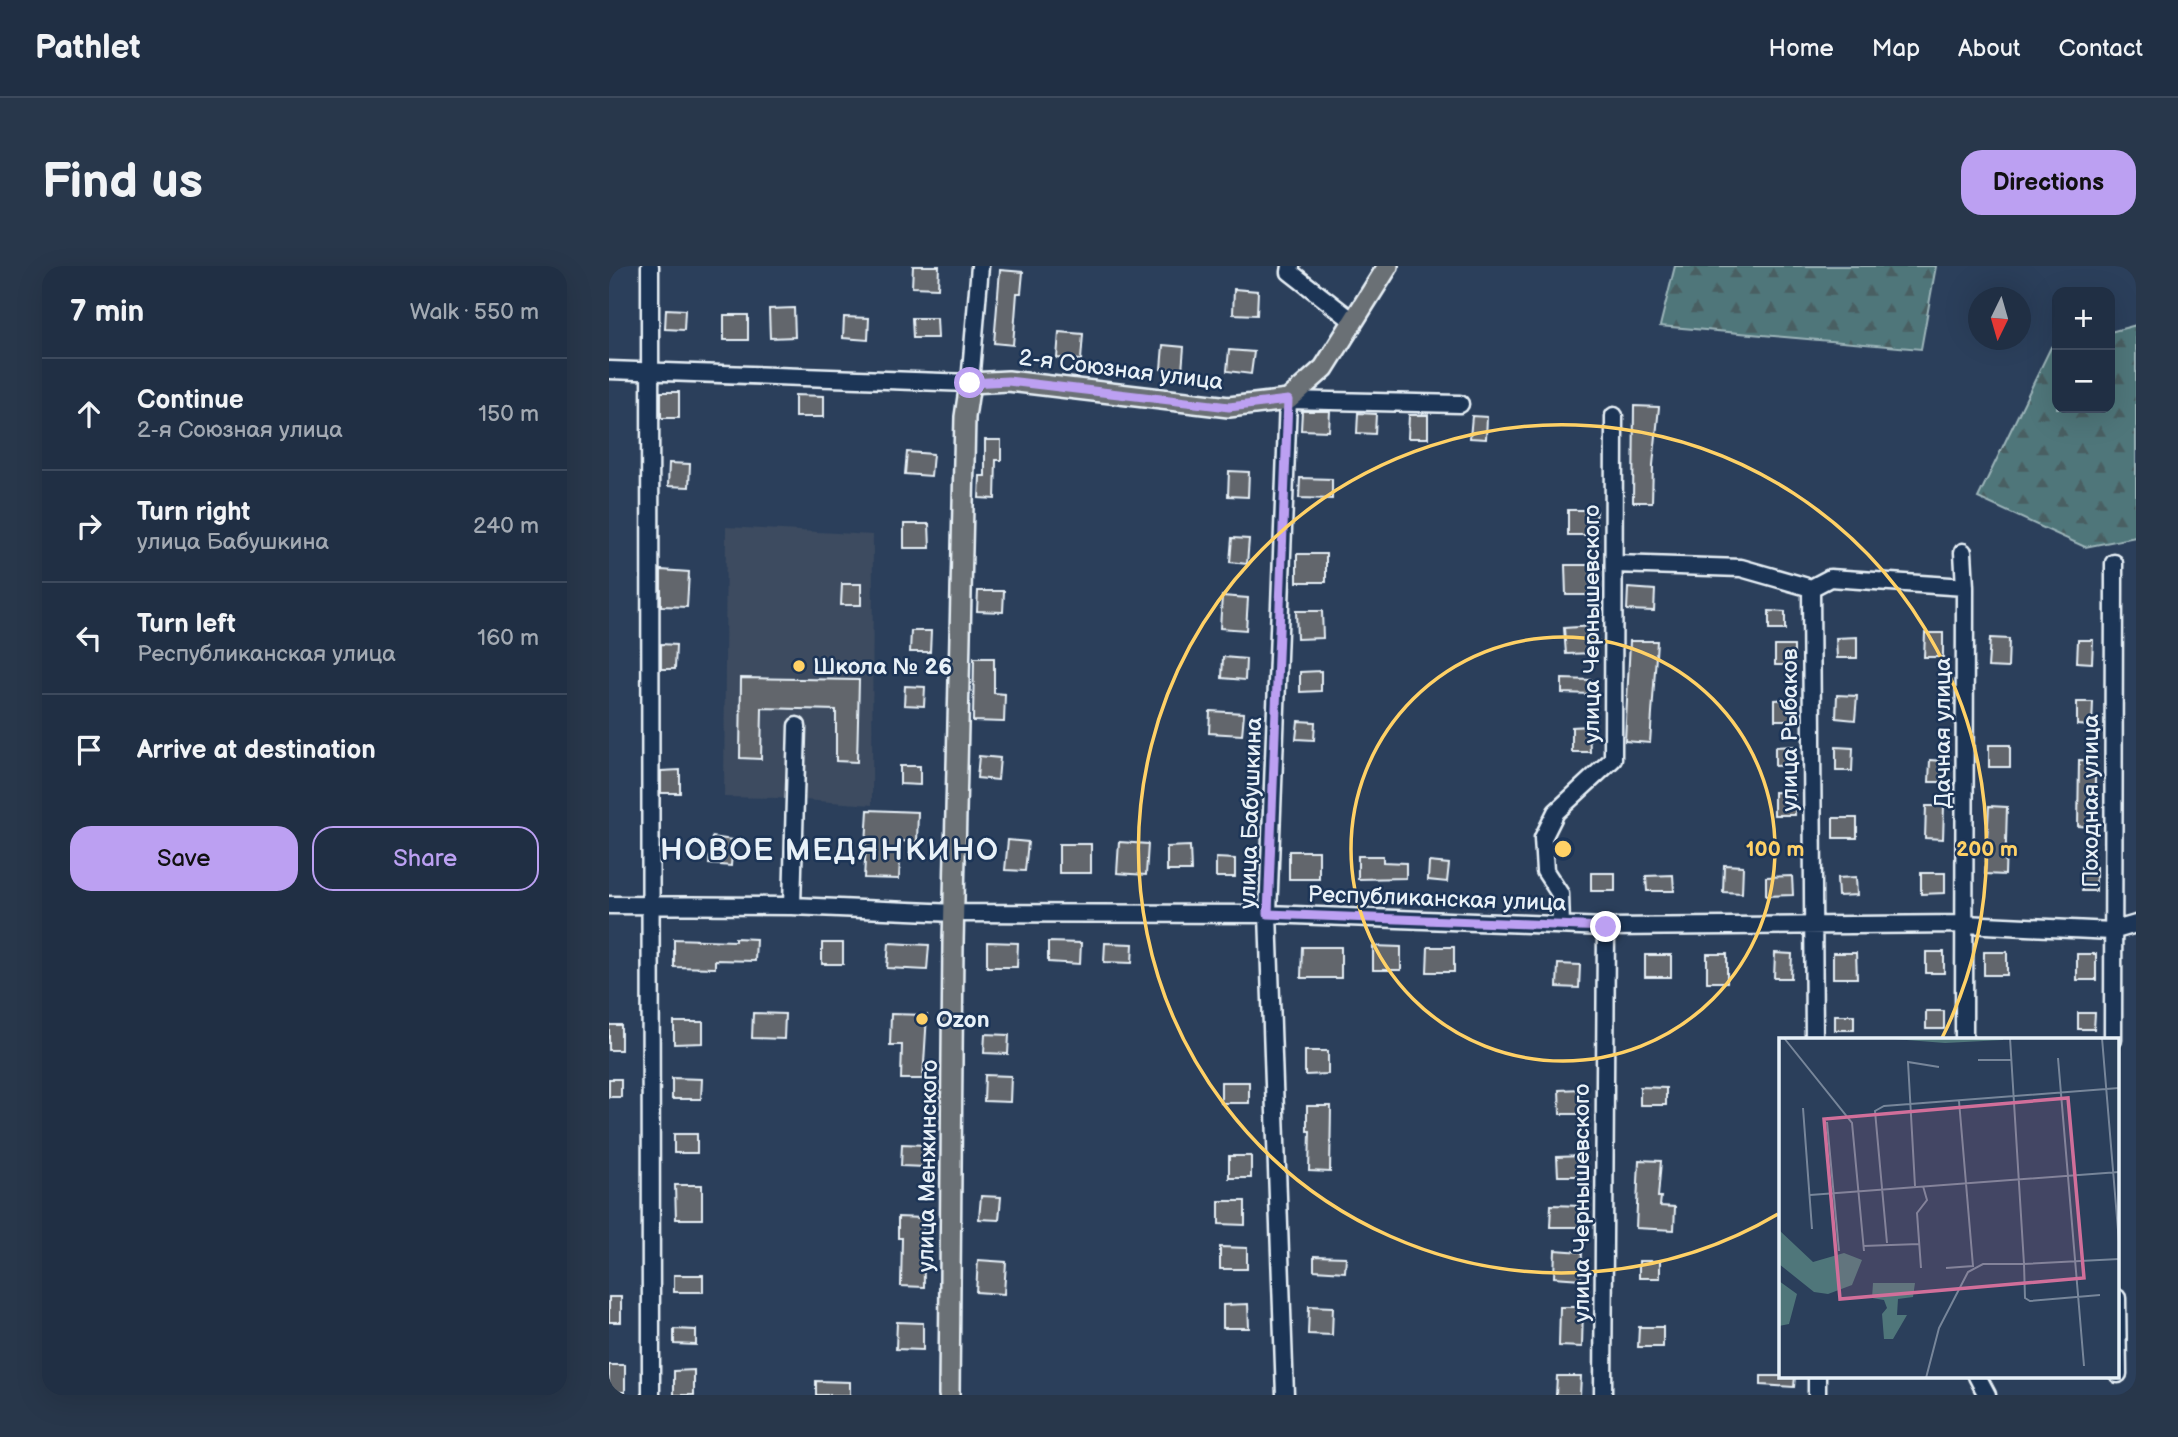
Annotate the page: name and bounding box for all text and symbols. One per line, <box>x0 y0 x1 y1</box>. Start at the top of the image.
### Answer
text: Pathlet <box>35 28 140 68</box>
text: Home <box>1769 34 1834 63</box>
text: Map <box>1872 34 1920 63</box>
text: About <box>1958 34 2020 63</box>
text: Contact <box>2058 34 2143 63</box>
button: Directions <box>1961 150 2136 215</box>
text: Find us <box>42 153 203 212</box>
north arrow <box>1968 287 2031 350</box>
map controls <box>2052 287 2115 413</box>
button: + <box>2052 287 2115 350</box>
text: 7 min <box>70 294 144 330</box>
text: Walk · 550 m <box>410 298 539 326</box>
street label: 2-я Союзная улица <box>1017 344 1225 396</box>
button: − <box>2052 350 2115 413</box>
route start <box>954 367 985 398</box>
text: Continue <box>137 385 244 416</box>
icon: ahead <box>70 395 108 433</box>
text: 150 m <box>478 400 539 428</box>
text: 2-я Союзная улица <box>137 416 343 444</box>
text: Turn right <box>137 497 250 528</box>
street label: улица Чернышевского <box>1578 505 1606 743</box>
icon: right <box>70 507 108 545</box>
text: 240 m <box>473 512 539 540</box>
text: улица Бабушкина <box>137 528 329 556</box>
text: Turn left <box>137 609 236 640</box>
icon: left <box>70 619 108 657</box>
text: 160 m <box>477 624 539 652</box>
text: Республиканская улица <box>137 640 396 668</box>
street label: улица Рыбаков <box>1776 648 1804 812</box>
place label: Школа № 26 <box>813 653 952 681</box>
street label: Дачная улица <box>1929 657 1957 809</box>
marker: Школа № 26 <box>791 658 807 674</box>
street label: Походная улица <box>2077 714 2105 888</box>
street label: улица Бабушкина <box>1234 716 1268 909</box>
icon: arrive <box>70 731 108 769</box>
text: Arrive at destination <box>137 735 376 766</box>
button: Save <box>70 826 298 891</box>
button: Share <box>312 826 539 891</box>
district label: НОВОЕ МЕДЯНКИНО <box>660 833 1000 869</box>
centre of rings <box>1551 837 1575 861</box>
text: 100 m <box>1746 837 1804 862</box>
text: 200 m <box>1956 837 2018 862</box>
street label: Республиканская улица <box>1307 880 1567 918</box>
route end <box>1590 911 1621 942</box>
place label: Ozon <box>936 1006 990 1034</box>
marker: Ozon <box>914 1011 930 1027</box>
inset map <box>1779 1038 2119 1378</box>
street label: улица Менжинского <box>912 1060 944 1272</box>
street label: улица Чернышевского <box>1568 1084 1596 1322</box>

